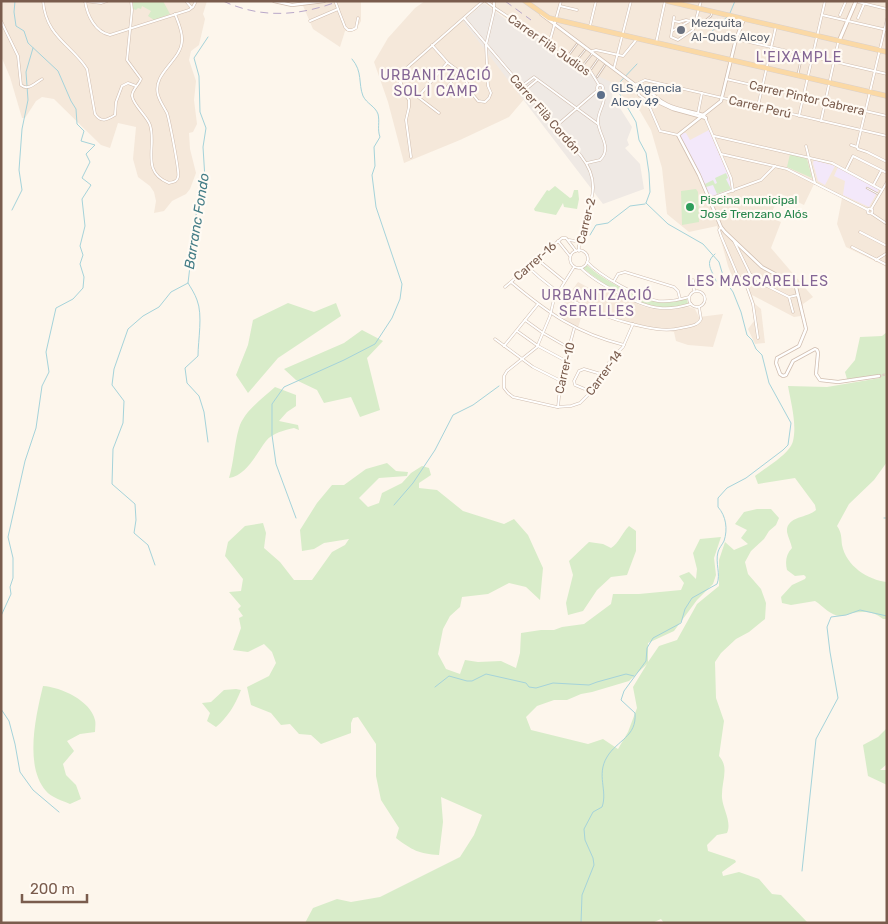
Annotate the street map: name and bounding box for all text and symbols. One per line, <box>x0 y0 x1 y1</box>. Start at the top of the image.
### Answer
street label: Carrer Filà Judios <box>505 11 593 79</box>
place label: Mezquita Al-Quds Alcoy <box>691 16 770 44</box>
marker: Mezquita Al-Quds Alcoy <box>675 24 687 36</box>
district label: L'EIXAMPLE <box>756 49 842 66</box>
district label: URBANITZACIÓ SOL I CAMP <box>380 66 492 100</box>
street label: Carrer Filà Cordón <box>507 71 583 157</box>
street label: Carrer Pintor Cabrera <box>748 78 866 118</box>
place label: GLS Agencia Alcoy 49 <box>611 81 681 109</box>
marker: GLS Agencia Alcoy 49 <box>595 89 607 101</box>
street label: Carrer Perú <box>727 93 793 121</box>
water label: Barranc Fondo <box>181 172 213 270</box>
place label: Piscina municipal José Trenzano Alós <box>700 193 808 221</box>
street label: Carrer-2 <box>574 197 598 245</box>
marker: Piscina municipal José Trenzano Alós <box>684 201 696 213</box>
street label: Carrer-16 <box>511 239 559 283</box>
district label: LES MASCARELLES <box>687 273 829 290</box>
district label: URBANITZACIÓ SERELLES <box>541 286 653 320</box>
street label: Carrer-10 <box>552 341 578 395</box>
street label: Carrer-14 <box>583 347 625 398</box>
scale bar <box>22 872 88 904</box>
text: 200 m <box>30 880 75 898</box>

